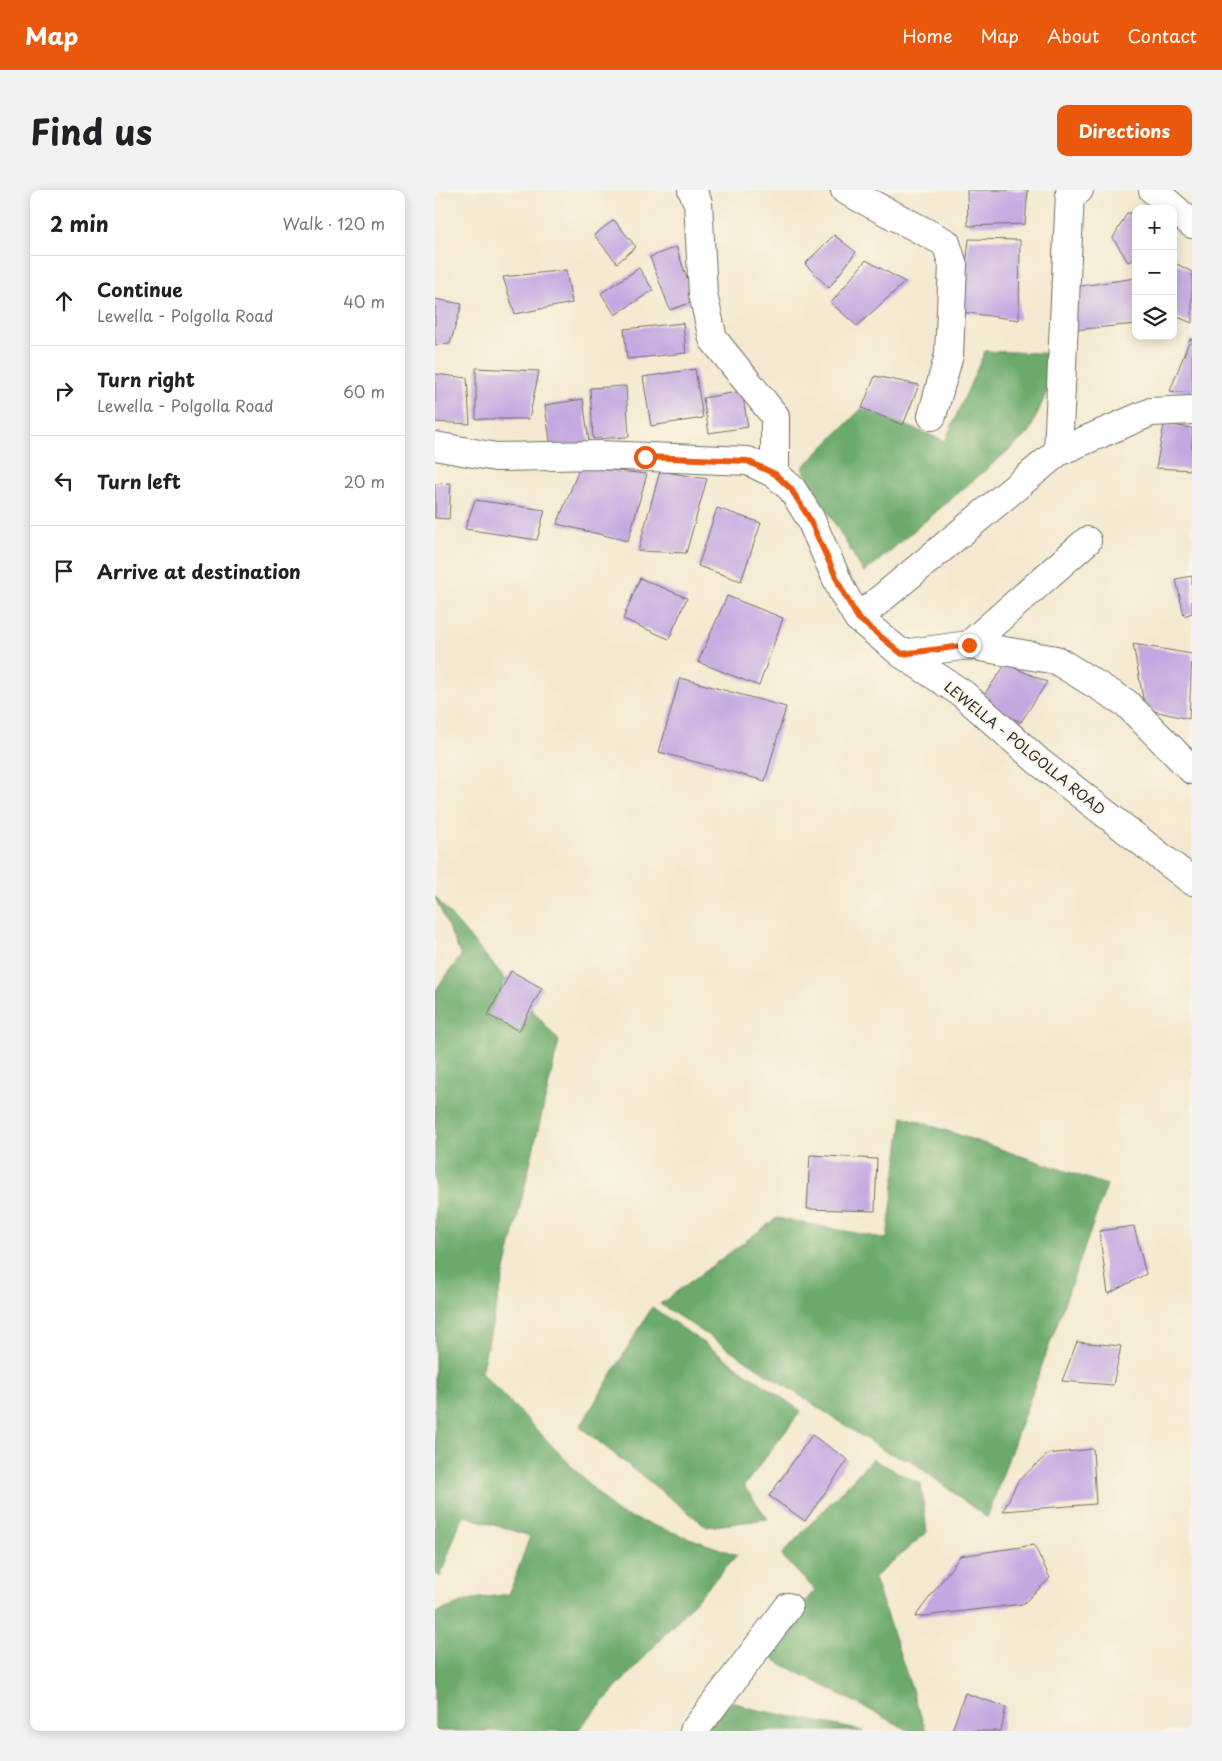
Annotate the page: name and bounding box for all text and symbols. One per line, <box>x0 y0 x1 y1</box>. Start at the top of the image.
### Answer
text: Map <box>25 17 78 53</box>
text: Home <box>902 22 952 49</box>
text: Map <box>980 22 1019 49</box>
text: About <box>1047 22 1099 49</box>
text: Contact <box>1127 22 1197 49</box>
text: Find us <box>30 104 152 157</box>
button: Directions <box>1057 105 1192 156</box>
map controls <box>1132 205 1177 340</box>
button: + <box>1132 205 1177 250</box>
text: 2 min <box>50 207 109 239</box>
text: Walk · 120 m <box>283 211 385 235</box>
button: − <box>1132 250 1177 295</box>
text: Continue <box>97 275 183 303</box>
icon: ahead <box>50 287 78 315</box>
text: 40 m <box>343 289 385 313</box>
button: layers <box>1132 295 1177 340</box>
text: Lewella - Polgolla Road <box>97 303 273 327</box>
text: Turn right <box>97 365 195 393</box>
icon: right <box>50 377 78 405</box>
text: 60 m <box>343 379 385 403</box>
text: Lewella - Polgolla Road <box>97 393 273 417</box>
route start <box>634 446 657 469</box>
icon: left <box>50 467 78 495</box>
text: Turn left <box>97 467 181 495</box>
text: 20 m <box>344 469 385 493</box>
icon: arrive <box>50 557 78 585</box>
text: Arrive at destination <box>97 557 301 585</box>
route end <box>958 634 981 657</box>
street label: LEWELLA - POLGOLLA ROAD <box>940 676 1110 820</box>

